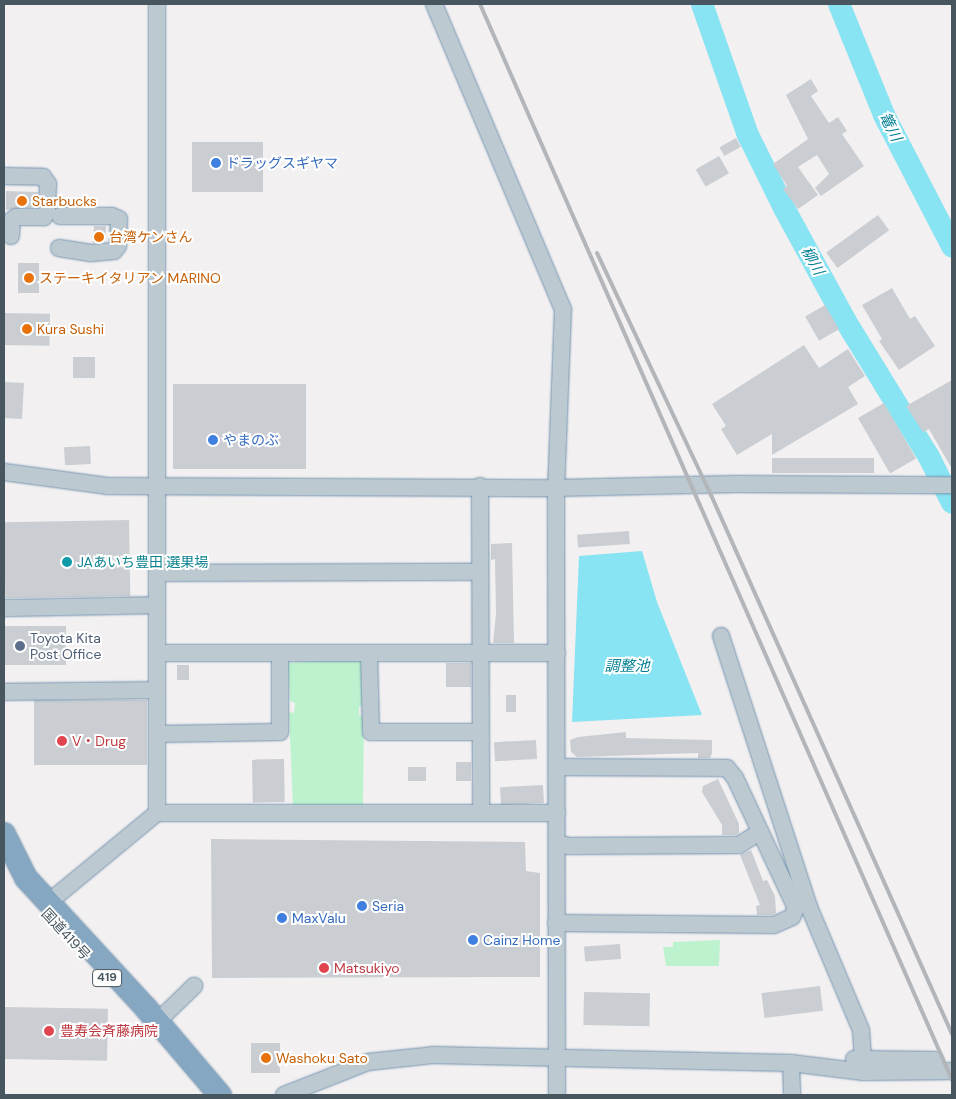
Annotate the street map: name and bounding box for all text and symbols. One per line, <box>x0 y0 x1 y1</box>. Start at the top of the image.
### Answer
water label: 篭川 <box>875 110 905 144</box>
place label: ドラッグスギヤマ <box>226 155 338 171</box>
marker: ドラッグスギヤマ <box>210 157 222 169</box>
place label: Starbucks <box>32 193 97 209</box>
marker: Starbucks <box>16 195 28 207</box>
place label: 台湾ケンさん <box>109 229 193 245</box>
marker: 台湾ケンさん <box>93 231 105 243</box>
water label: 柳川 <box>797 244 827 278</box>
place label: ステーキイタリアン MARINO <box>39 270 222 286</box>
marker: ステーキイタリアン MARINO <box>23 272 35 284</box>
place label: Kura Sushi <box>37 321 104 337</box>
marker: Kura Sushi <box>21 323 33 335</box>
place label: やまのぶ <box>223 432 279 448</box>
marker: やまのぶ <box>207 434 219 446</box>
place label: JAあいち豊田 選果場 <box>77 554 209 570</box>
marker: JAあいち豊田 選果場 <box>61 556 73 568</box>
place label: Toyota Kita Post Office <box>30 630 101 662</box>
marker: Toyota Kita Post Office <box>14 640 26 652</box>
water label: 調整池 <box>605 658 649 676</box>
place label: V・Drug <box>72 733 126 749</box>
marker: V・Drug <box>56 735 68 747</box>
place label: Seria <box>372 898 404 914</box>
marker: Seria <box>356 900 368 912</box>
street label: 国道419号 <box>38 905 94 963</box>
place label: MaxValu <box>292 910 346 926</box>
marker: MaxValu <box>276 912 288 924</box>
place label: Cainz Home <box>483 932 560 948</box>
marker: Cainz Home <box>467 934 479 946</box>
place label: Matsukiyo <box>334 960 400 976</box>
marker: Matsukiyo <box>318 962 330 974</box>
road number: 419 <box>92 968 122 988</box>
place label: 豊寿会斉藤病院 <box>60 1023 158 1039</box>
marker: 豊寿会斉藤病院 <box>42 1024 56 1038</box>
place label: Washoku Sato <box>276 1050 368 1066</box>
marker: Washoku Sato <box>260 1052 272 1064</box>

